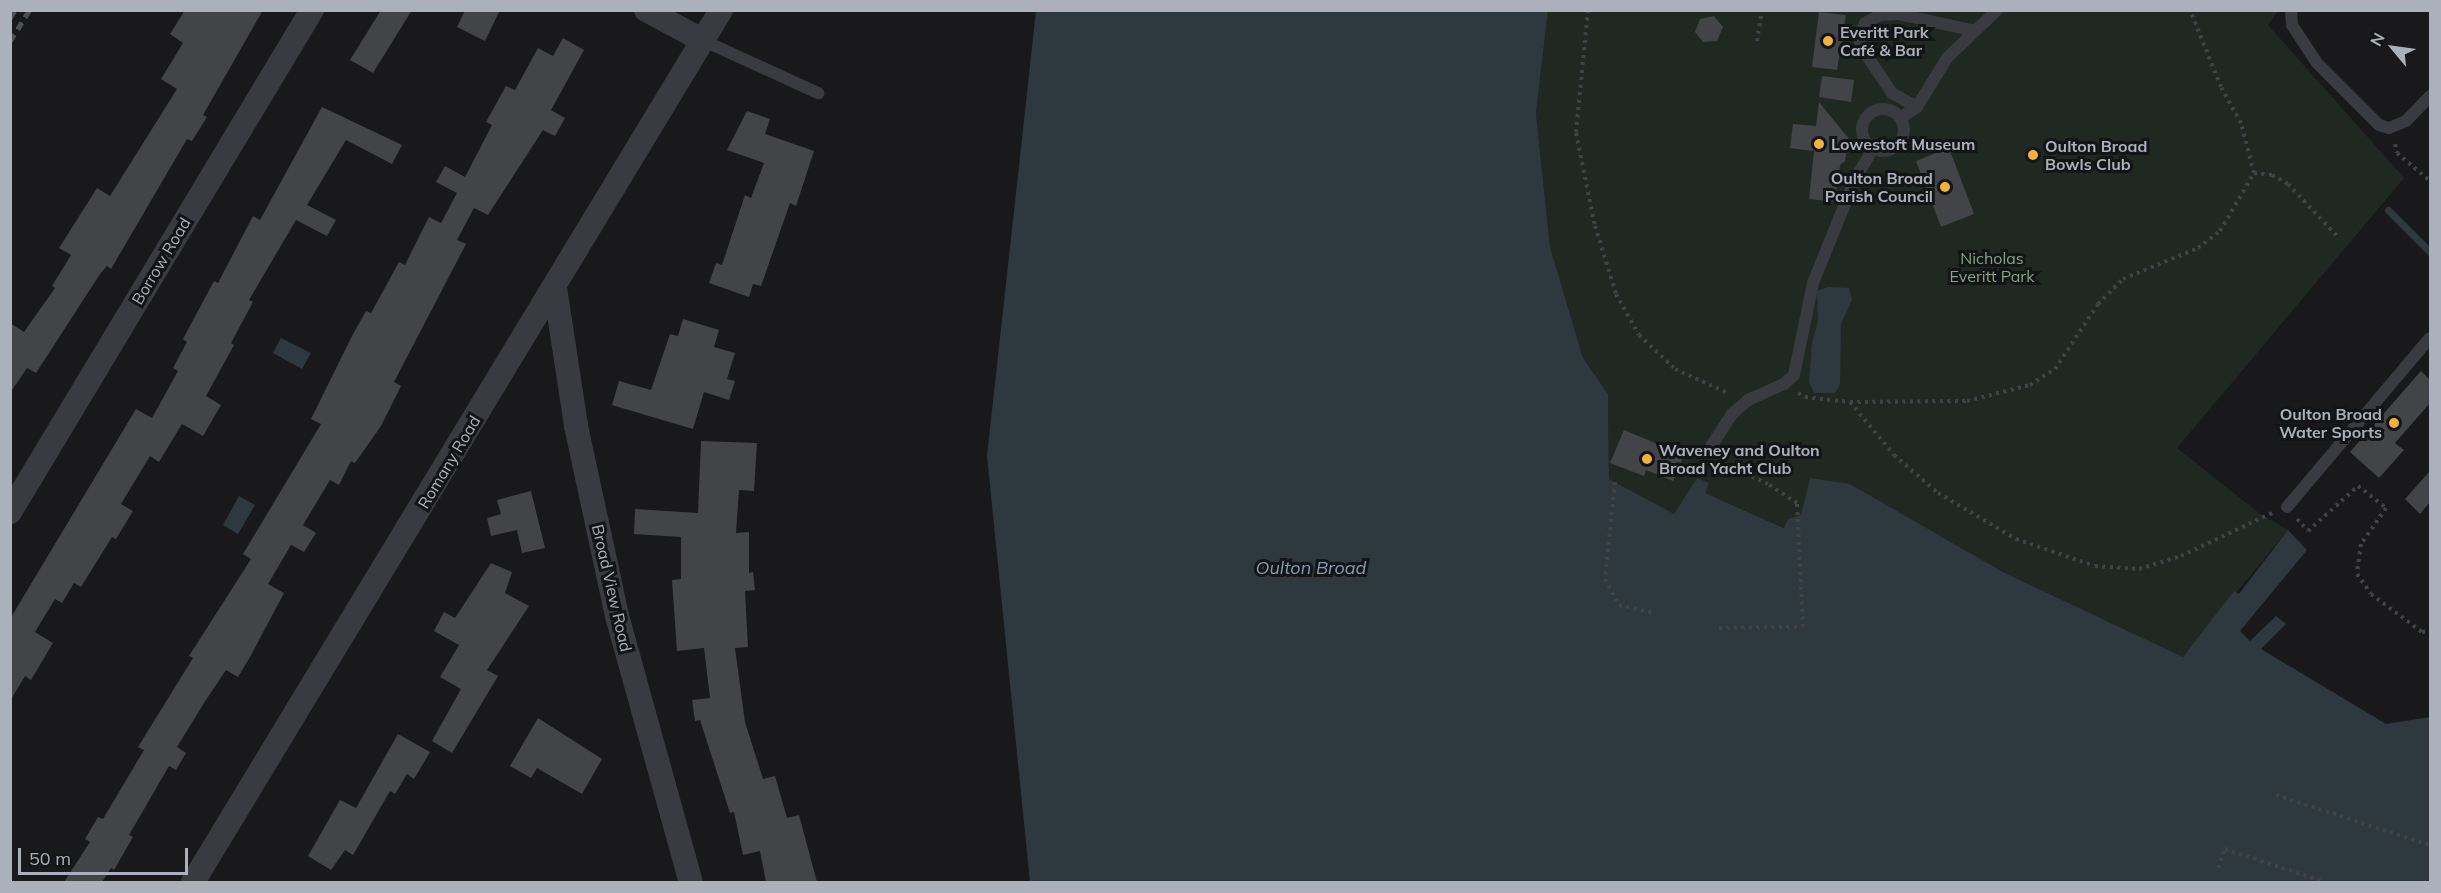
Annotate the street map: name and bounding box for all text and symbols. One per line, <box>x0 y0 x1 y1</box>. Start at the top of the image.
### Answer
north arrow <box>2363 18 2423 78</box>
place label: Everitt Park Café & Bar <box>1840 22 1929 60</box>
text: N <box>2366 29 2389 49</box>
marker: Everitt Park Café & Bar <box>1821 34 1835 48</box>
place label: Lowestoft Museum <box>1831 134 1975 154</box>
place label: Oulton Broad Bowls Club <box>2045 136 2147 174</box>
marker: Lowestoft Museum <box>1812 137 1826 151</box>
marker: Oulton Broad Bowls Club <box>2026 148 2040 162</box>
place label: Oulton Broad Parish Council <box>1825 168 1933 206</box>
marker: Oulton Broad Parish Council <box>1938 180 1952 194</box>
street label: Borrow Road <box>128 214 194 308</box>
park label: Nicholas Everitt Park <box>1950 248 2034 286</box>
place label: Oulton Broad Water Sports <box>2279 404 2382 442</box>
street label: Romany Road <box>414 412 484 512</box>
marker: Oulton Broad Water Sports <box>2387 416 2401 430</box>
place label: Waveney and Oulton Broad Yacht Club <box>1659 440 1820 478</box>
marker: Waveney and Oulton Broad Yacht Club <box>1640 452 1654 466</box>
street label: Broad View Road <box>588 523 636 653</box>
water label: Oulton Broad <box>1256 557 1366 579</box>
scale bar <box>21 836 190 874</box>
text: 50 m <box>29 847 71 870</box>

